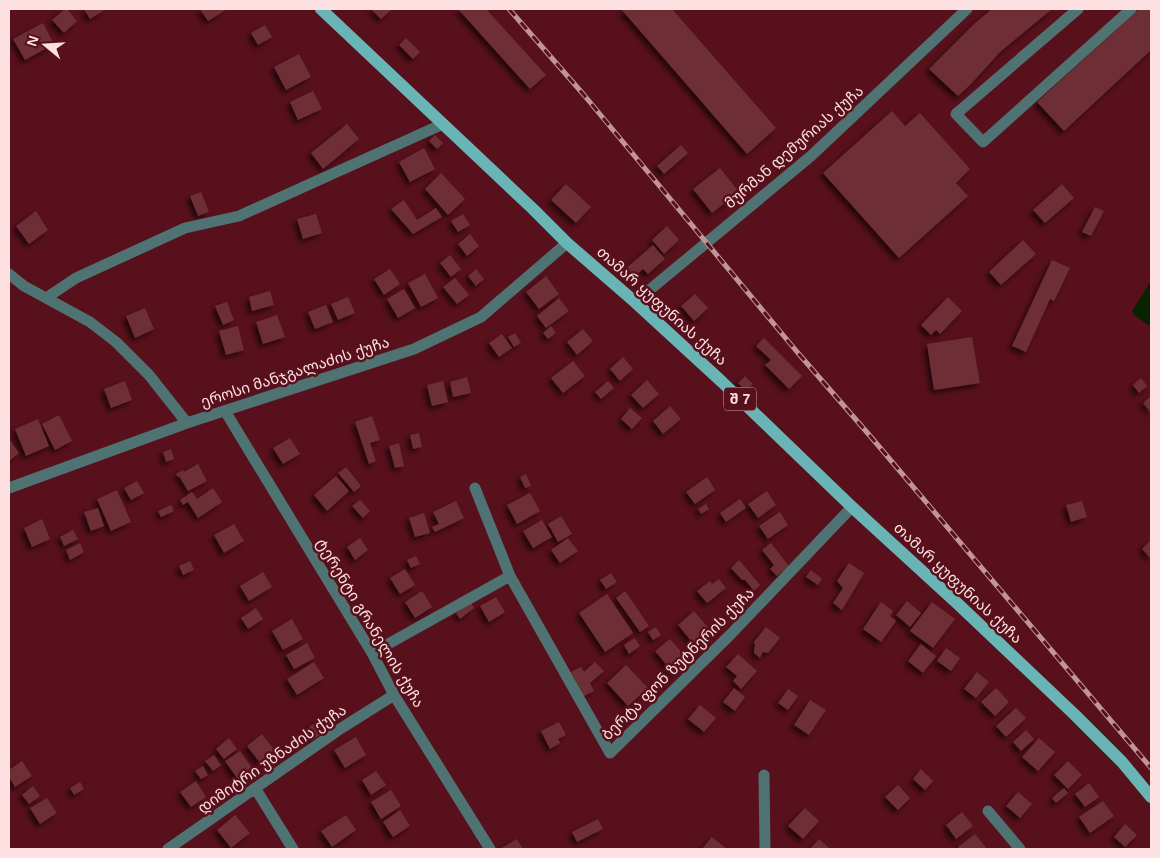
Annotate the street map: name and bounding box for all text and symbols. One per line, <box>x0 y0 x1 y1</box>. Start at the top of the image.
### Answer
north arrow <box>20 20 70 70</box>
text: N <box>23 34 42 48</box>
street label: მურმან დემურიას ქუჩა <box>721 82 867 212</box>
street label: თამარ ყუფუნიას ქუჩა <box>593 243 731 369</box>
street label: ეროსი მანჯგალაძის ქუჩა <box>199 333 391 411</box>
road number: შ 7 <box>724 388 756 410</box>
street label: თამარ ყუფუნიას ქუჩა <box>890 519 1026 647</box>
street label: ტერენტი გრანელის ქუჩა <box>312 535 428 711</box>
street label: ბერტა ფონ ზუტნერის ქუჩა <box>598 584 758 744</box>
street label: დიმიტრი უზნაძის ქუჩა <box>194 701 350 817</box>

